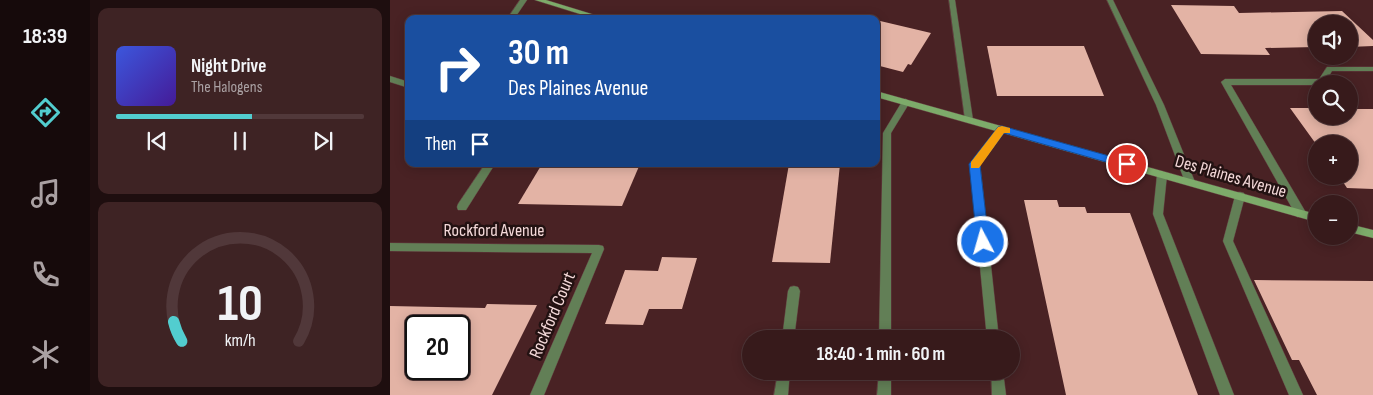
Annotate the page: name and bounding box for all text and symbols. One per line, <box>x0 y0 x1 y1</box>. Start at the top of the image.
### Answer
map controls <box>1308 15 1358 245</box>
button: sound <box>1308 15 1358 65</box>
text: 18:39 <box>23 23 67 50</box>
text: 30 m <box>508 32 569 75</box>
icon: right <box>425 35 490 100</box>
text: Night Drive <box>191 55 266 78</box>
text: Des Plaines Avenue <box>508 75 648 102</box>
button: search <box>1308 75 1358 125</box>
text: The Halogens <box>191 78 262 97</box>
icon: directions <box>28 95 63 130</box>
icon: previous <box>143 127 171 155</box>
icon: pause <box>226 127 254 155</box>
icon: next <box>309 127 337 155</box>
icon: arrive <box>466 130 494 158</box>
text: Then <box>425 133 456 156</box>
button: + <box>1308 135 1358 185</box>
pin <box>1106 143 1148 185</box>
icon: arrive <box>1113 150 1141 178</box>
street label: Des Plaines Avenue <box>1173 151 1289 202</box>
icon: music <box>28 176 63 211</box>
button: − <box>1308 195 1358 245</box>
position arrow <box>956 215 1008 267</box>
street label: Rockford Avenue <box>443 220 545 241</box>
icon: phone <box>28 257 63 292</box>
street label: Rockford Court <box>525 268 580 361</box>
text: 10 <box>217 273 263 336</box>
speed limit sign: 20 <box>405 315 470 380</box>
text: km/h <box>225 330 255 351</box>
icon: climate <box>28 337 63 372</box>
text: 18:40 · 1 min · 60 m <box>817 343 945 366</box>

